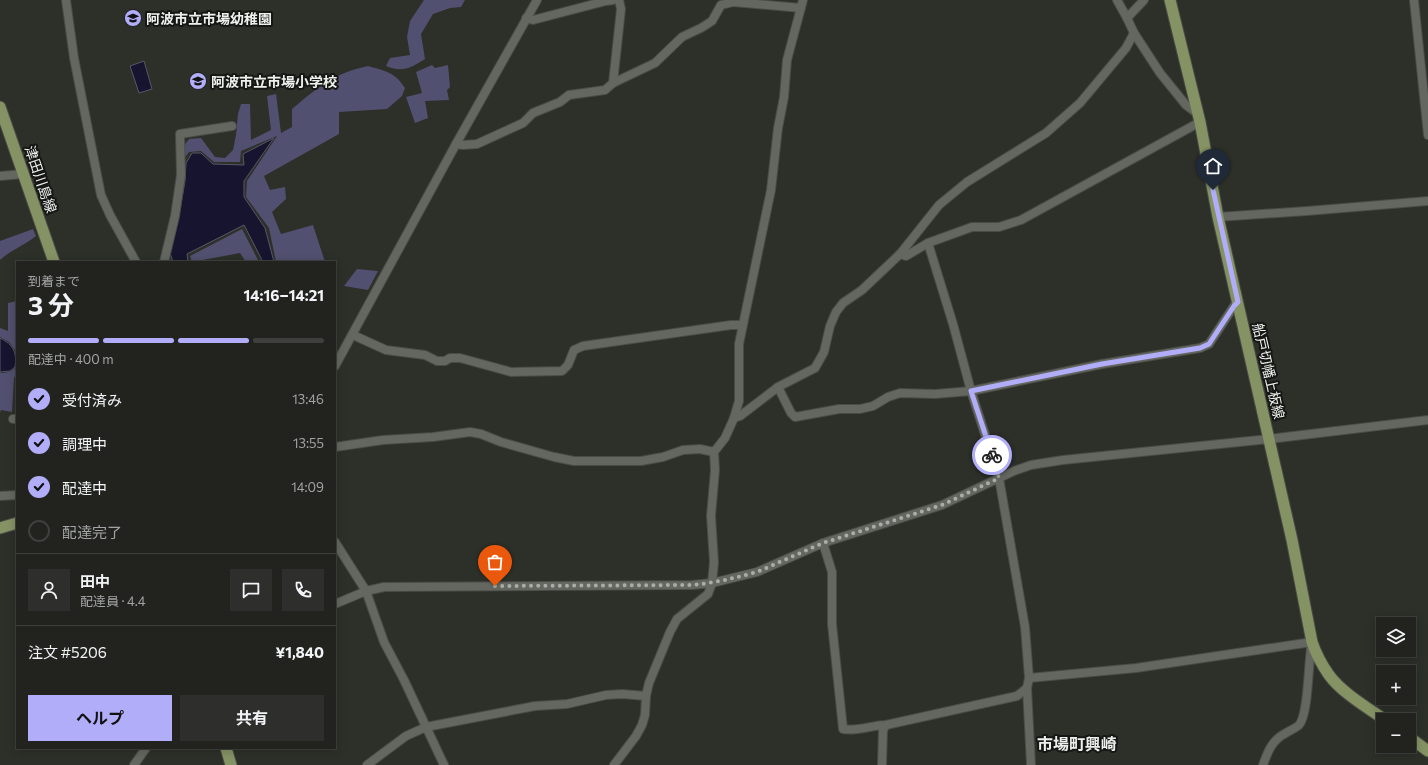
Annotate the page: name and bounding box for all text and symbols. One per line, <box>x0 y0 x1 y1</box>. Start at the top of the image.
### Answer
school or university icon: 阿波市立市場幼稚園 <box>123 8 143 28</box>
place label: 阿波市立市場幼稚園 <box>146 10 272 27</box>
school or university icon: 阿波市立市場小学校 <box>188 71 208 91</box>
place label: 阿波市立市場小学校 <box>211 73 337 90</box>
street label: 津田川島線 <box>22 143 60 215</box>
pin <box>1196 149 1230 190</box>
icon: home <box>1202 155 1224 177</box>
text: 到着まで <box>28 273 80 289</box>
text: 14:16–14:21 <box>244 286 324 304</box>
text: 3 分 <box>28 289 74 320</box>
street label: 船戸切幡上板線 <box>1250 321 1288 421</box>
text: 配達中 · 400 m <box>28 351 114 367</box>
icon: check <box>28 388 50 410</box>
text: 受付済み <box>62 391 122 409</box>
text: 13:46 <box>292 391 324 407</box>
icon: check <box>28 432 50 454</box>
text: 調理中 <box>62 435 107 453</box>
text: 13:55 <box>293 435 324 451</box>
courier <box>972 435 1012 475</box>
icon: bike <box>981 444 1003 466</box>
icon: check <box>28 476 50 498</box>
text: 配達中 <box>62 479 107 497</box>
text: 14:09 <box>291 479 324 495</box>
text: 配達完了 <box>62 523 122 541</box>
pin <box>478 545 512 586</box>
icon: bag <box>484 551 506 573</box>
button: person <box>28 569 70 611</box>
button: chat <box>230 569 272 611</box>
button: phone <box>282 569 324 611</box>
text: 田中 <box>80 572 110 590</box>
text: 配達員 · 4.4 <box>80 593 145 609</box>
map controls <box>1376 617 1416 753</box>
button: layers <box>1376 617 1416 657</box>
text: 注文 #5206 <box>28 643 107 661</box>
text: ¥1,840 <box>276 643 324 661</box>
button: + <box>1376 665 1416 705</box>
button: ヘルプ <box>28 695 172 741</box>
button: 共有 <box>180 695 324 741</box>
button: − <box>1376 713 1416 753</box>
district label: 市場町興崎 <box>1037 734 1117 753</box>

